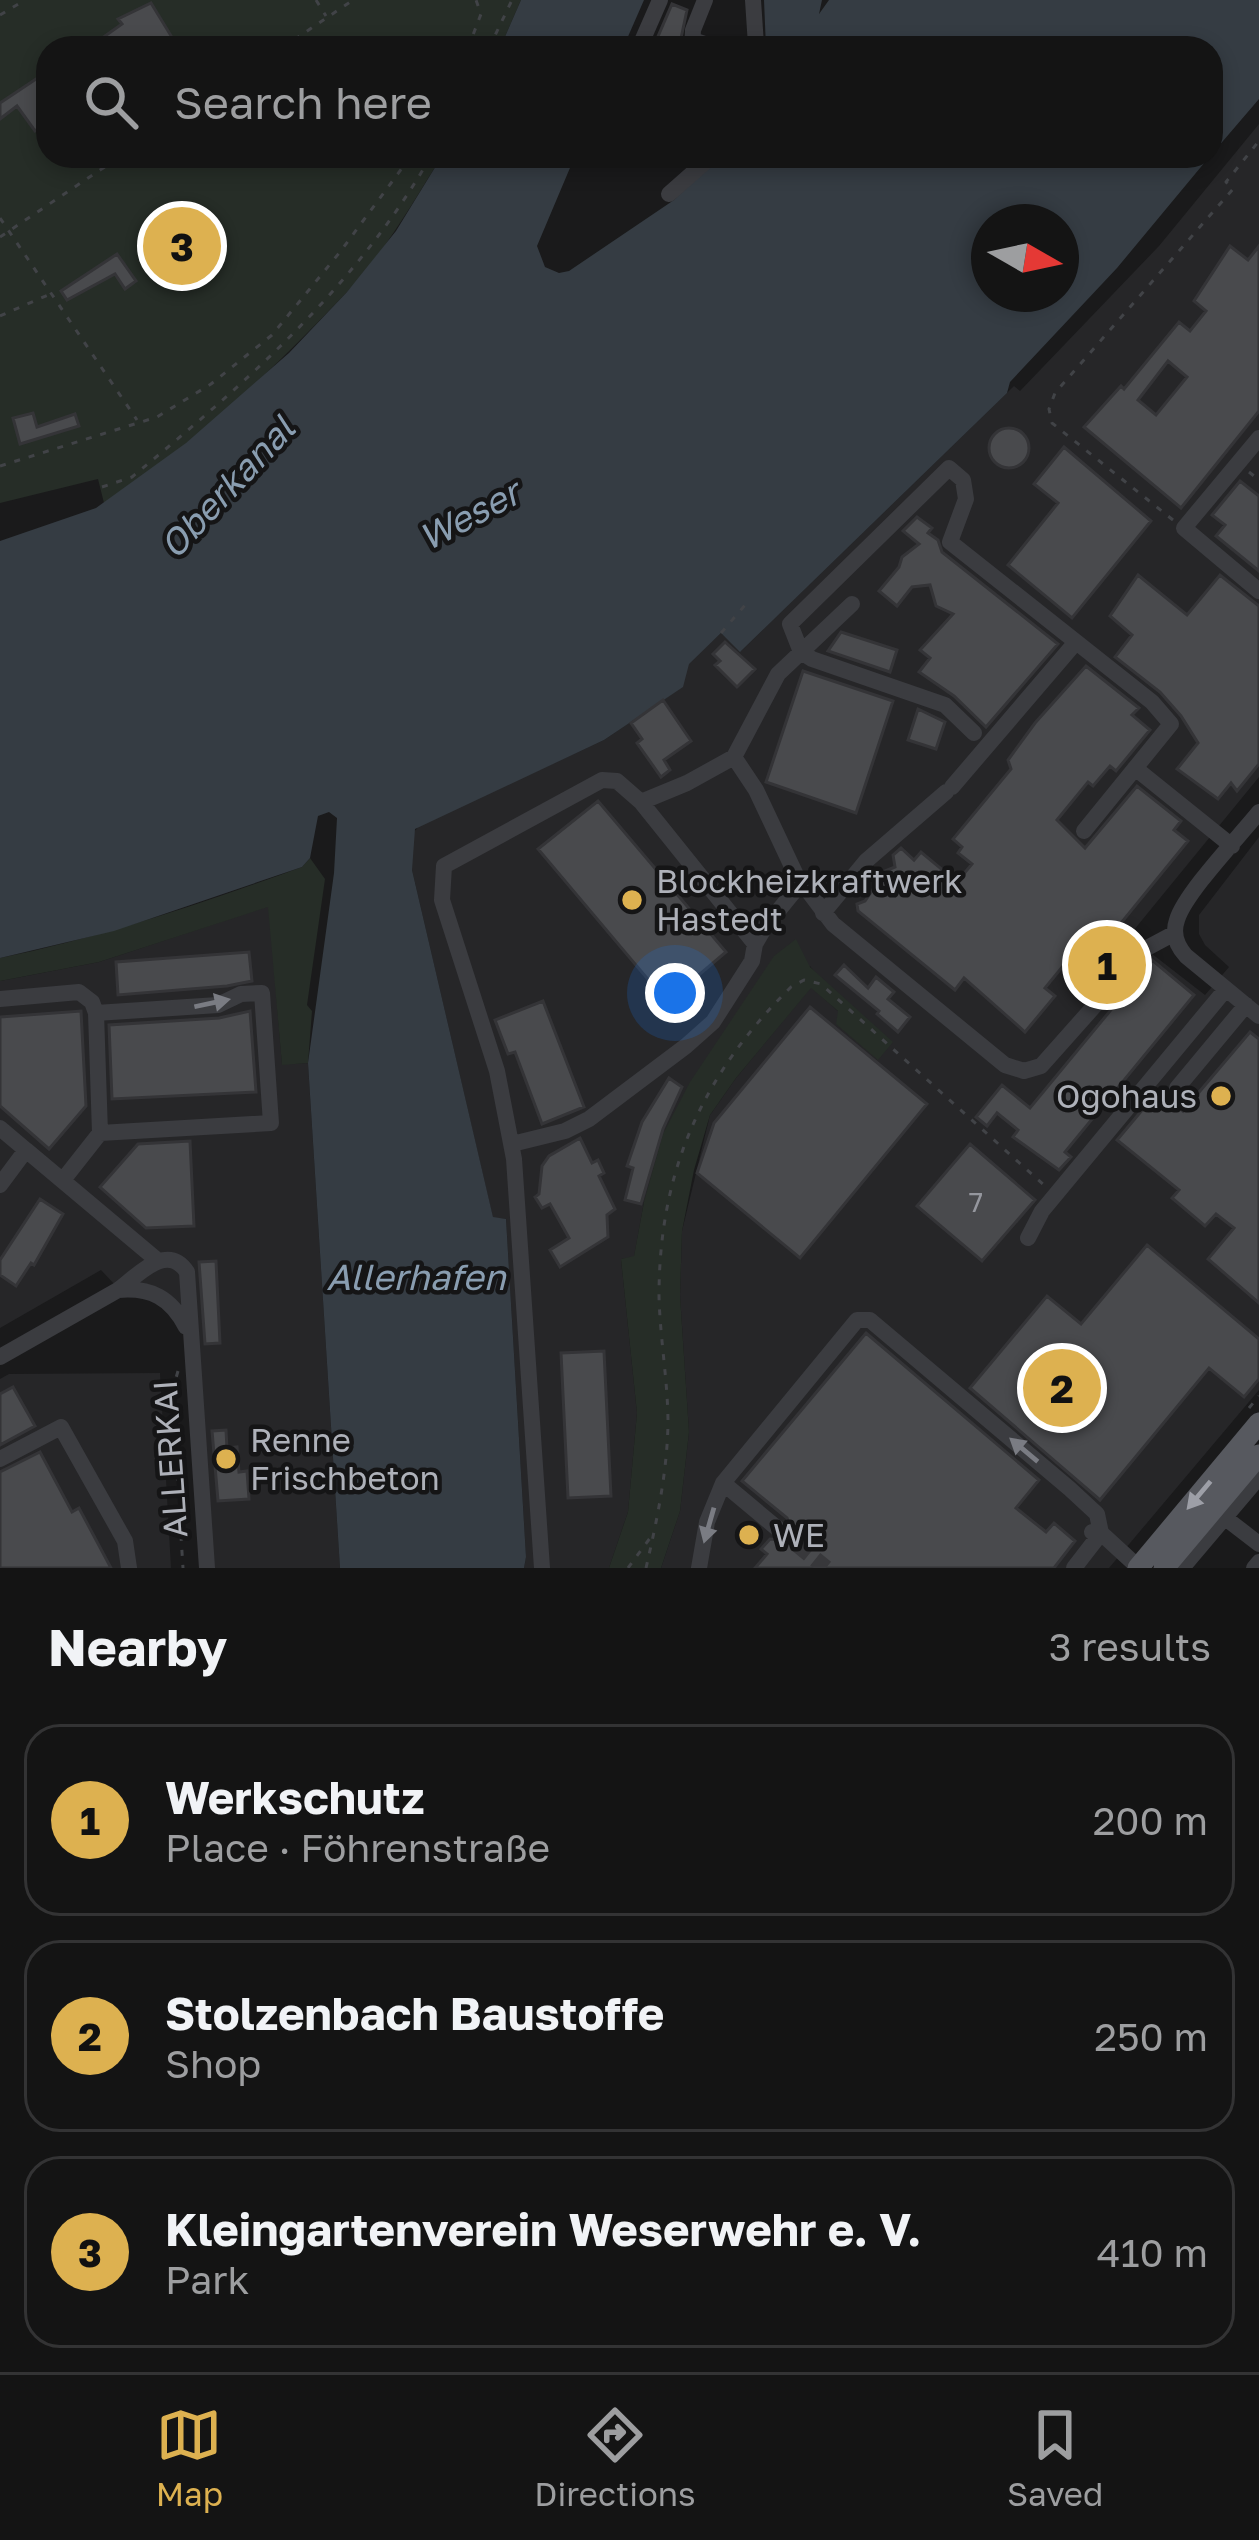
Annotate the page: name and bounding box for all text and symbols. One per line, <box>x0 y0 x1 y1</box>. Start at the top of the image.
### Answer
search box <box>36 36 1223 168</box>
icon: search <box>78 69 144 135</box>
text: Search here <box>174 75 432 129</box>
pin: 3 <box>143 201 221 291</box>
north arrow <box>971 204 1079 312</box>
water label: Oberkanal <box>150 406 304 566</box>
water label: Weser <box>411 468 531 559</box>
place label: Blockheizkraftwerk Hastedt <box>656 861 963 938</box>
marker: Blockheizkraftwerk Hastedt <box>619 887 645 913</box>
pin: 1 <box>1068 920 1146 1010</box>
your location <box>645 963 705 1023</box>
one-way arrow <box>194 992 231 1011</box>
place label: Ogohaus <box>1056 1076 1197 1115</box>
marker: Ogohaus <box>1208 1083 1234 1109</box>
house number: 7 <box>969 1186 983 1218</box>
water label: Allerhafen <box>326 1255 507 1298</box>
pin: 2 <box>1023 1343 1101 1433</box>
street label: ALLERKAI <box>145 1379 194 1539</box>
place label: Renne Frischbeton <box>250 1420 440 1497</box>
one-way arrow <box>1009 1437 1039 1463</box>
marker: Renne Frischbeton <box>213 1446 239 1472</box>
one-way arrow <box>1186 1480 1212 1510</box>
one-way arrow <box>698 1507 717 1544</box>
place label: WE <box>773 1515 825 1554</box>
marker: WE <box>736 1522 762 1548</box>
text: Nearby <box>48 1616 227 1677</box>
text: 3 results <box>1049 1623 1211 1670</box>
text: Werkschutz <box>165 1770 424 1824</box>
text: 1 <box>80 1797 100 1844</box>
text: 200 m <box>1093 1797 1208 1844</box>
text: Place · Föhrenstraße <box>165 1824 550 1871</box>
text: Stolzenbach Baustoffe <box>165 1986 664 2040</box>
text: 2 <box>78 2013 102 2060</box>
text: 250 m <box>1094 2013 1208 2060</box>
text: Shop <box>165 2040 261 2087</box>
text: Kleingartenverein Weserwehr e. V. <box>165 2202 921 2256</box>
text: 3 <box>78 2229 102 2276</box>
text: 410 m <box>1097 2229 1208 2276</box>
text: Park <box>165 2256 249 2303</box>
tab: Map <box>156 2402 223 2513</box>
tab: Directions <box>534 2402 696 2513</box>
tab: Saved <box>1007 2402 1103 2513</box>

